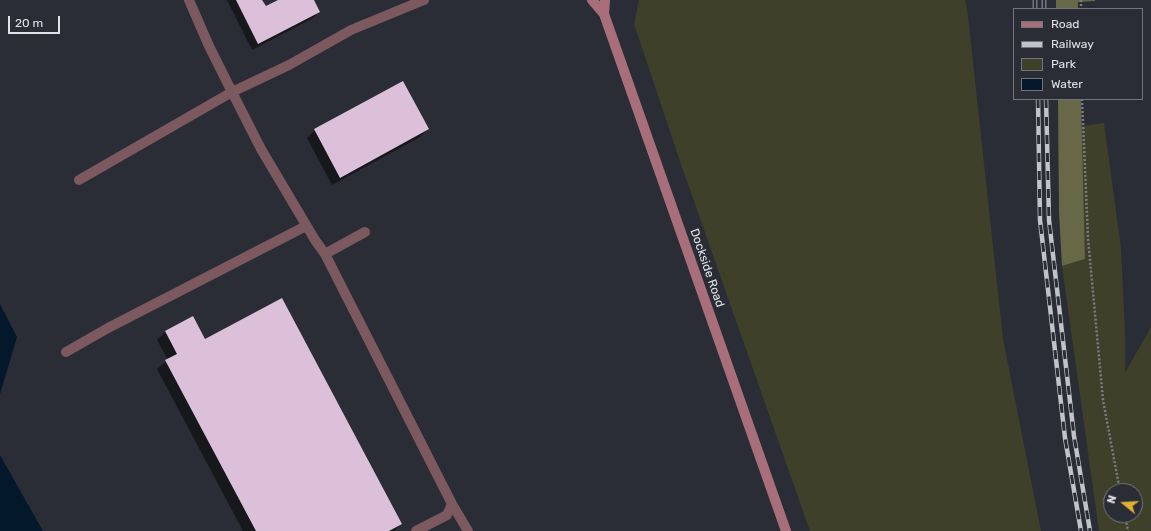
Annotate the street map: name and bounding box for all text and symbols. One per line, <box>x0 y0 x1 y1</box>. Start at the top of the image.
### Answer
scale bar <box>10 8 62 34</box>
legend <box>1013 8 1143 100</box>
text: 20 m <box>15 16 43 30</box>
text: Road <box>1051 17 1079 31</box>
text: Railway <box>1051 37 1094 51</box>
text: Park <box>1051 57 1076 71</box>
text: Water <box>1051 77 1083 91</box>
street label: Dockside Road <box>687 227 727 309</box>
north arrow <box>1103 483 1143 523</box>
text: N <box>1105 494 1119 505</box>

